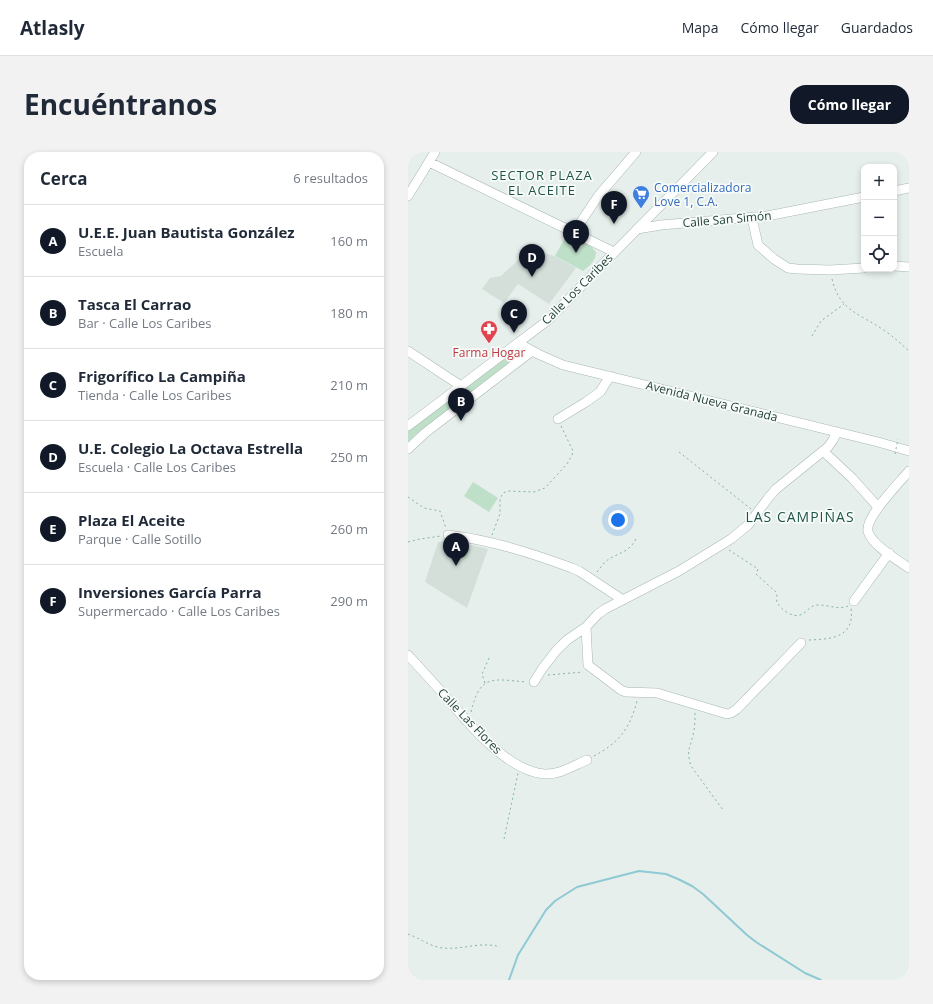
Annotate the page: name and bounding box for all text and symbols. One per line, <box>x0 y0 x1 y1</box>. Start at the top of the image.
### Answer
text: Atlasly <box>20 15 85 41</box>
text: Mapa <box>682 18 718 37</box>
text: Cómo llegar <box>740 18 819 37</box>
text: Guardados <box>841 18 913 37</box>
text: Encuéntranos <box>24 85 217 123</box>
button: Cómo llegar <box>790 85 909 124</box>
map controls <box>861 164 897 272</box>
button: + <box>861 164 897 200</box>
district label: SECTOR PLAZA EL ACEITE <box>491 166 593 199</box>
text: Cerca <box>40 167 88 190</box>
text: 6 resultados <box>293 169 368 187</box>
place label: Comercializadora Love 1, C.A. <box>654 179 751 210</box>
supermarket icon: Comercializadora Love 1, C.A. <box>631 184 651 209</box>
pin: F <box>601 191 627 224</box>
button: − <box>861 200 897 236</box>
street label: Calle San Simón <box>682 207 772 231</box>
pin: E <box>563 220 589 253</box>
text: U.E.E. Juan Bautista González <box>78 222 295 242</box>
text: A <box>49 232 57 250</box>
text: 160 m <box>330 232 368 250</box>
button: locate <box>861 236 897 272</box>
text: Escuela <box>78 242 123 260</box>
pin: D <box>519 244 545 277</box>
street label: Calle Los Caribes <box>538 249 617 328</box>
text: Tasca El Carrao <box>78 294 191 314</box>
pin: C <box>501 300 527 333</box>
text: B <box>49 304 57 322</box>
text: 180 m <box>330 304 368 322</box>
text: Bar · Calle Los Caribes <box>78 314 211 332</box>
pharmacy icon: Farma Hogar <box>479 319 499 344</box>
place label: Farma Hogar <box>453 344 525 361</box>
text: Frigorífico La Campiña <box>78 366 246 386</box>
text: C <box>49 376 57 394</box>
text: 210 m <box>330 376 368 394</box>
street label: Avenida Nueva Granada <box>644 376 780 426</box>
text: Tienda · Calle Los Caribes <box>78 386 231 404</box>
pin: B <box>448 388 474 421</box>
text: U.E. Colegio La Octava Estrella <box>78 438 303 458</box>
text: D <box>48 448 58 466</box>
text: 250 m <box>330 448 368 466</box>
text: Escuela · Calle Los Caribes <box>78 458 236 476</box>
district label: LAS CAMPIÑAS <box>745 507 855 526</box>
text: Plaza El Aceite <box>78 510 185 530</box>
your location <box>608 510 628 530</box>
text: E <box>49 520 57 538</box>
text: 260 m <box>330 520 368 538</box>
text: Parque · Calle Sotillo <box>78 530 202 548</box>
pin: A <box>443 533 469 566</box>
text: Inversiones García Parra <box>78 582 262 602</box>
text: F <box>49 592 57 610</box>
text: 290 m <box>330 592 368 610</box>
text: Supermercado · Calle Los Caribes <box>78 602 280 620</box>
street label: Calle Las Flores <box>434 684 506 758</box>

